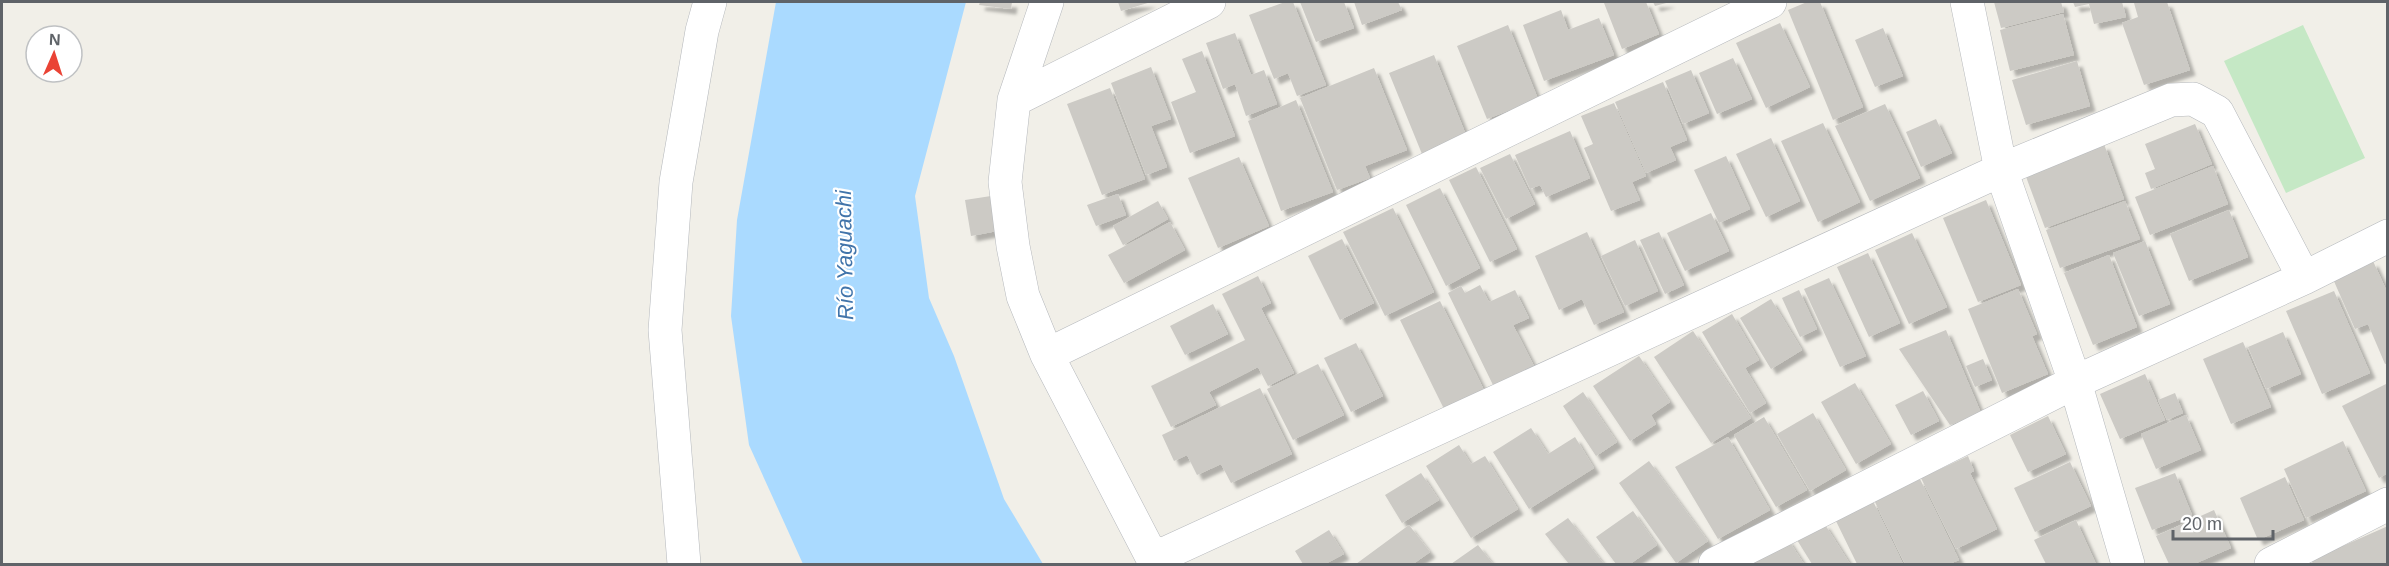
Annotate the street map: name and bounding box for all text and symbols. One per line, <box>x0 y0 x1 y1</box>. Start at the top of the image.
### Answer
north arrow <box>24 24 84 84</box>
text: N <box>49 31 61 48</box>
water label: Río Yaguachi <box>831 189 858 320</box>
scale bar <box>2173 503 2274 541</box>
text: 20 m <box>2182 514 2222 534</box>

